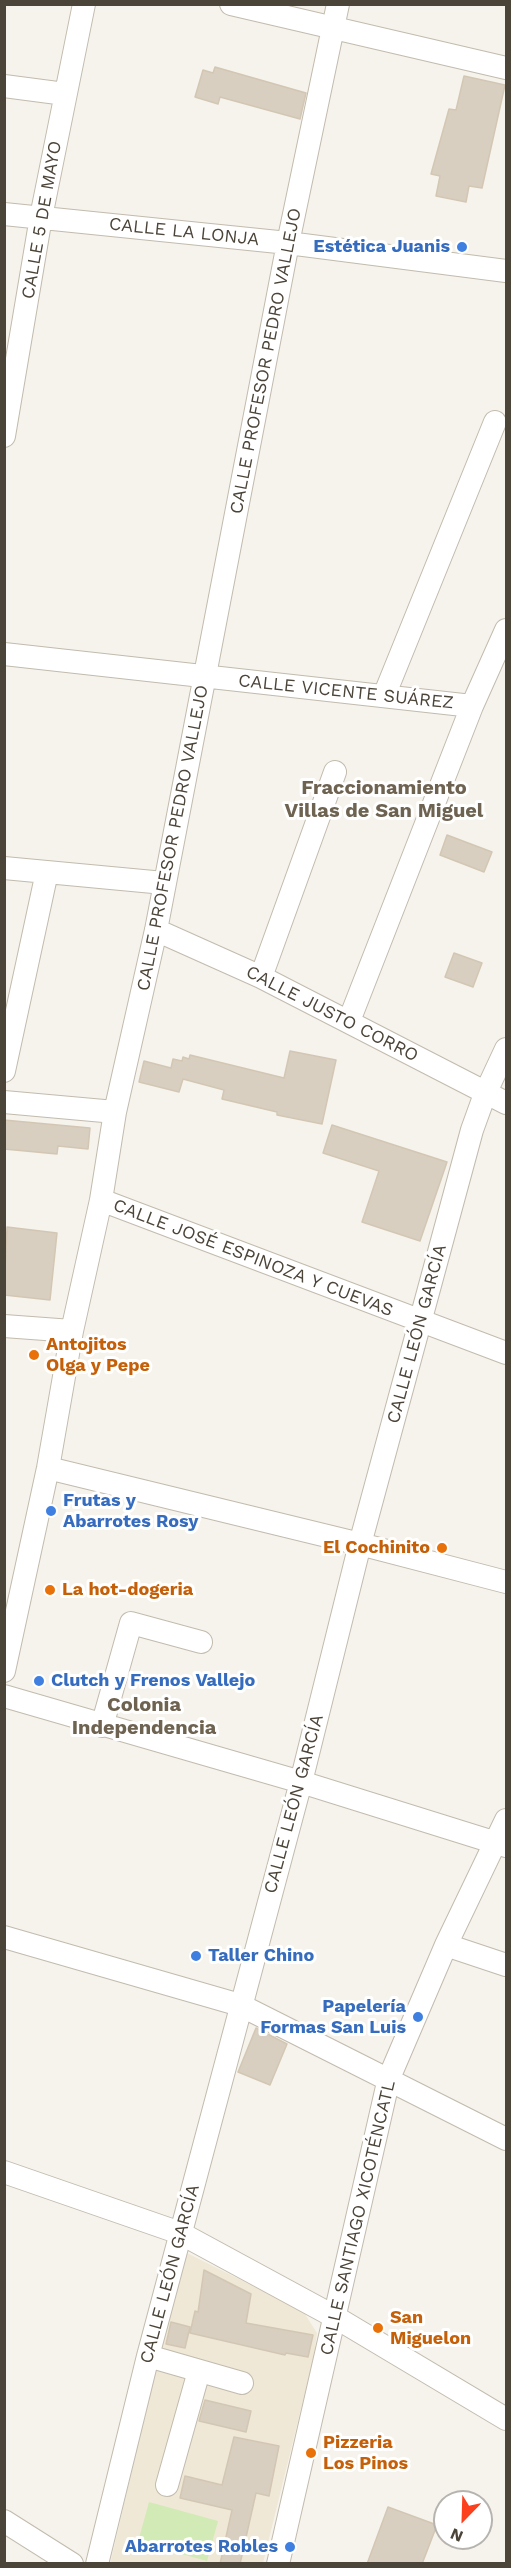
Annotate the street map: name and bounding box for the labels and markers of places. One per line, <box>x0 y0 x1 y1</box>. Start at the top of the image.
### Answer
place label: Estética Juanis <box>313 236 450 258</box>
marker: Estética Juanis <box>455 240 469 254</box>
place label: Antojitos Olga y Pepe <box>46 1334 150 1376</box>
marker: Antojitos Olga y Pepe <box>27 1348 41 1362</box>
place label: Frutas y Abarrotes Rosy <box>63 1490 198 1532</box>
marker: Frutas y Abarrotes Rosy <box>44 1504 58 1518</box>
place label: El Cochinito <box>323 1537 430 1559</box>
marker: El Cochinito <box>435 1541 449 1555</box>
place label: La hot-dogeria <box>62 1579 193 1601</box>
marker: La hot-dogeria <box>43 1583 57 1597</box>
place label: Clutch y Frenos Vallejo <box>51 1670 255 1692</box>
marker: Clutch y Frenos Vallejo <box>32 1674 46 1688</box>
place label: Taller Chino <box>208 1945 314 1967</box>
marker: Taller Chino <box>189 1949 203 1963</box>
place label: Papelería Formas San Luis <box>260 1996 406 2038</box>
marker: Papelería Formas San Luis <box>411 2010 425 2024</box>
place label: San Miguelon <box>390 2307 471 2350</box>
marker: San Miguelon <box>371 2321 385 2335</box>
place label: Pizzeria Los Pinos <box>323 2432 408 2474</box>
marker: Pizzeria Los Pinos <box>304 2446 318 2460</box>
place label: Abarrotes Robles <box>125 2536 278 2558</box>
marker: Abarrotes Robles <box>283 2540 297 2554</box>

